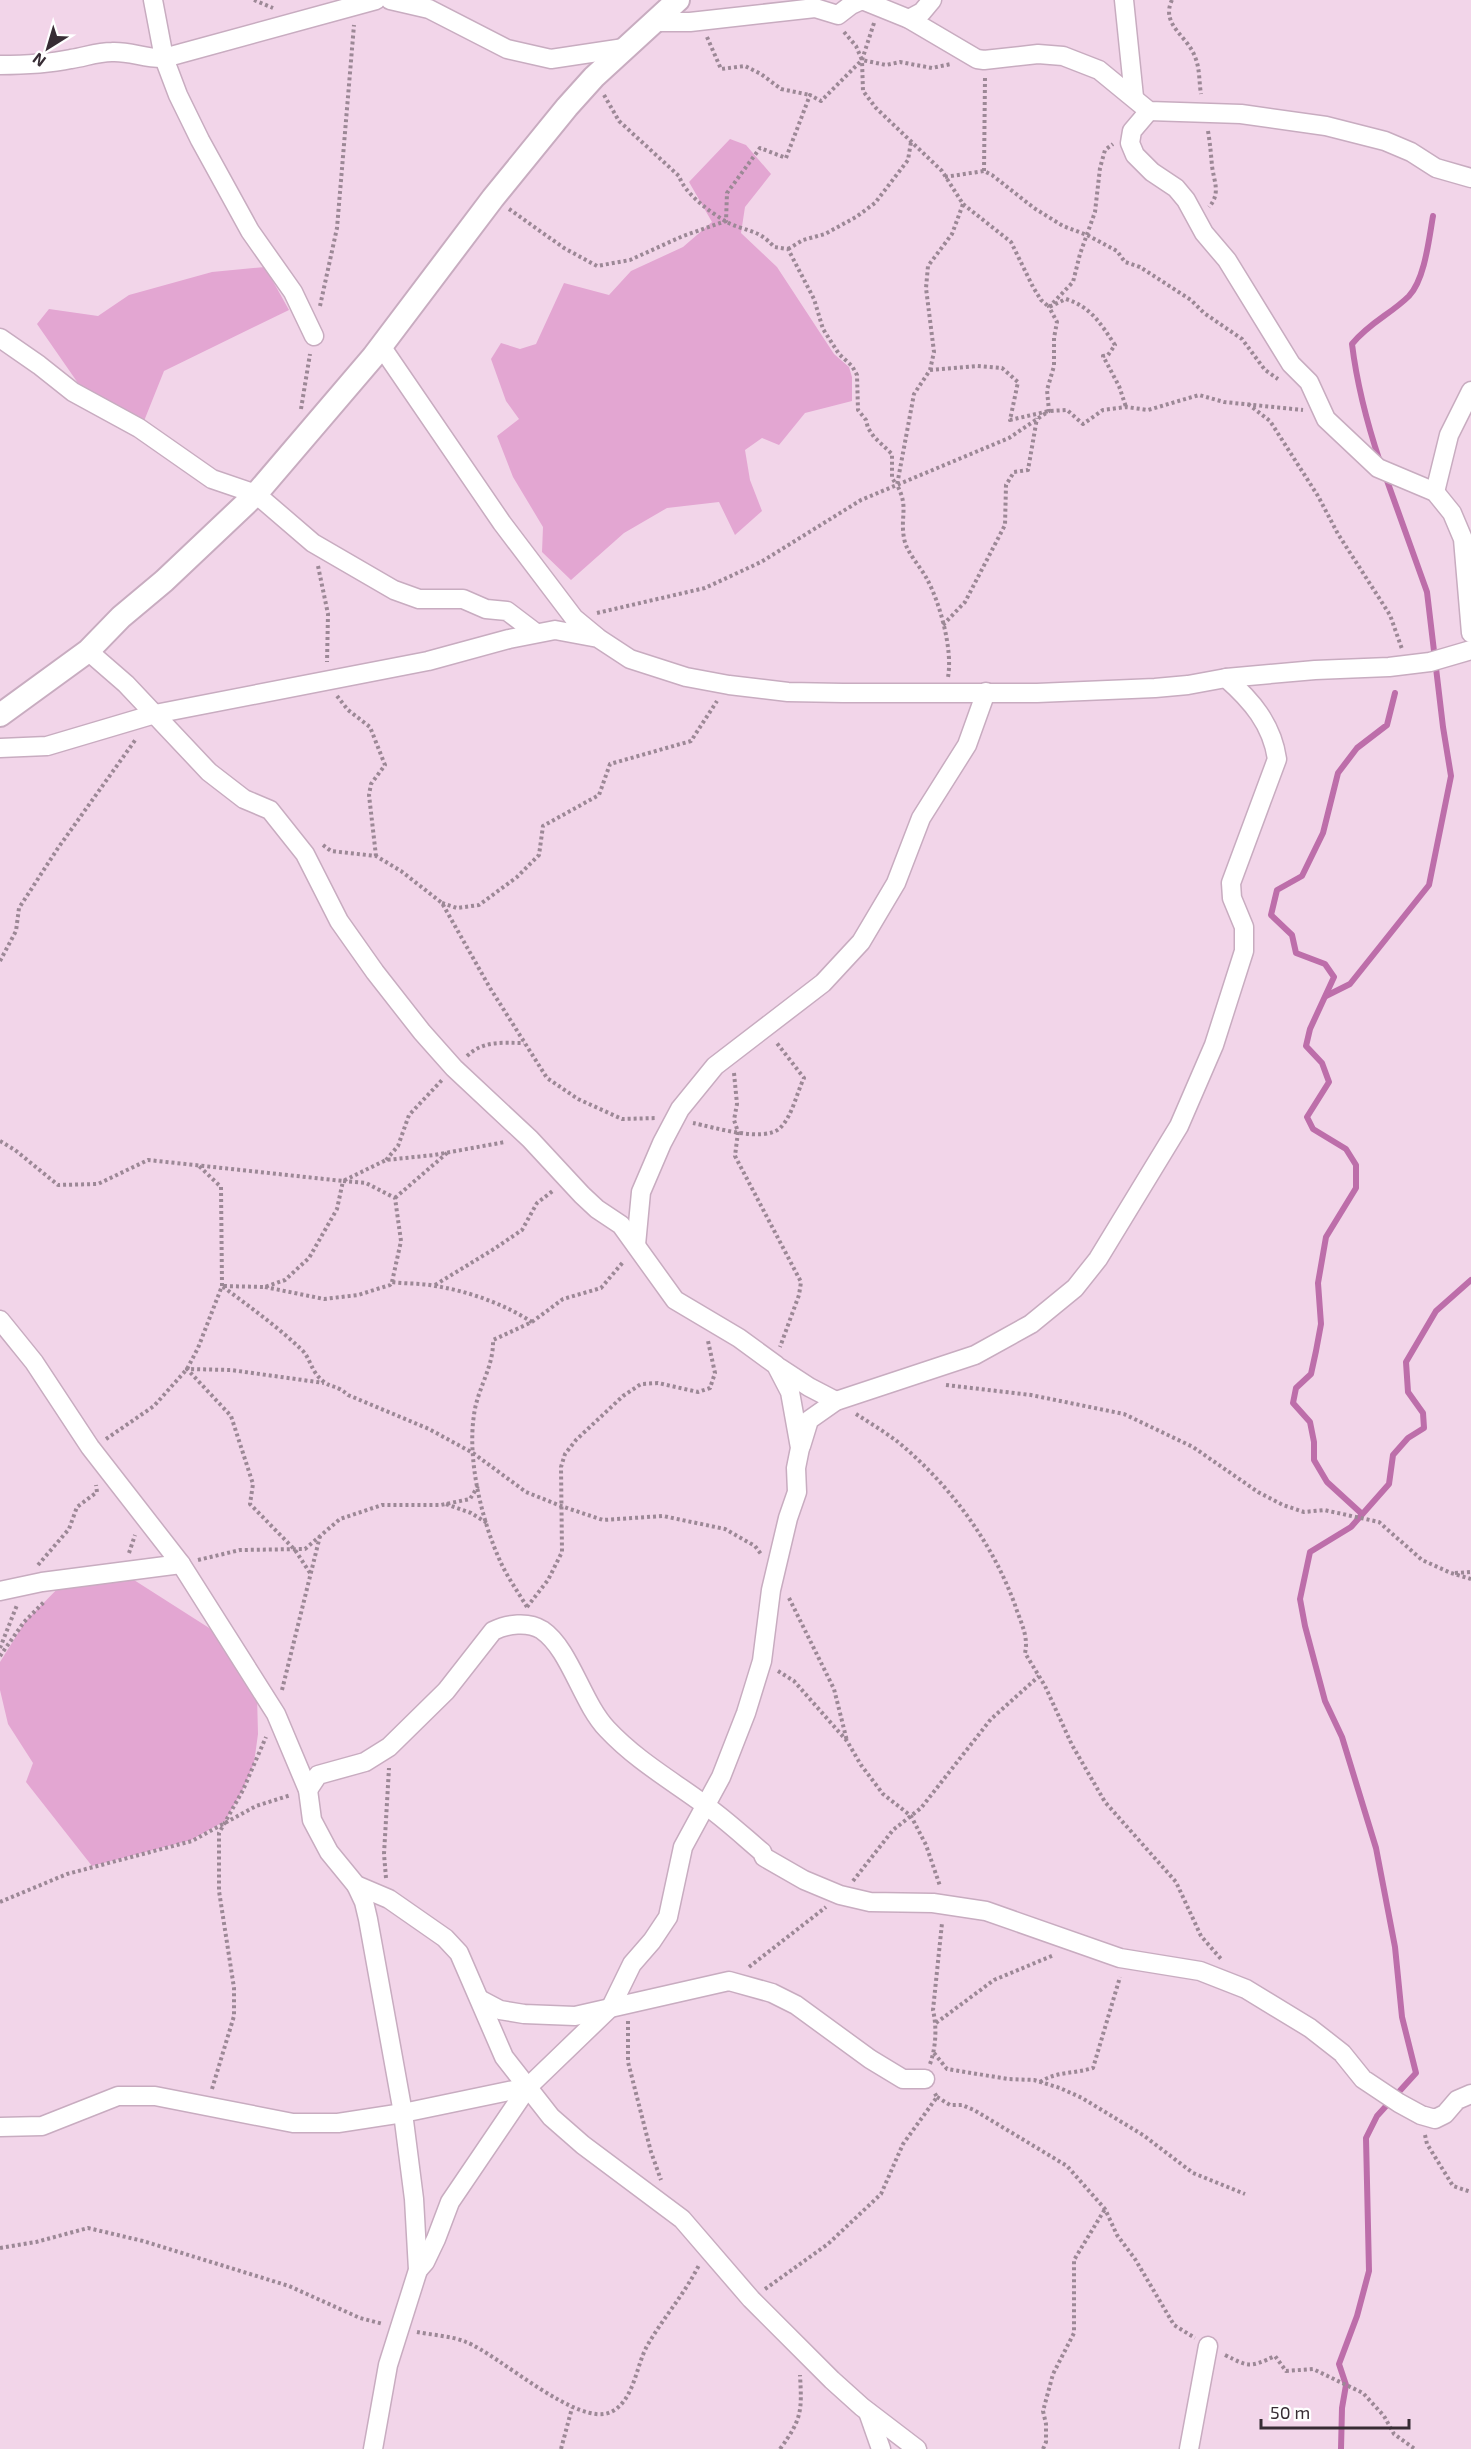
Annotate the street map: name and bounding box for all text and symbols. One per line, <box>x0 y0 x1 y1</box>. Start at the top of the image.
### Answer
north arrow <box>18 18 78 78</box>
text: N <box>28 49 49 71</box>
scale bar <box>1261 2392 1410 2430</box>
text: 50 m <box>1270 2401 1310 2423</box>

